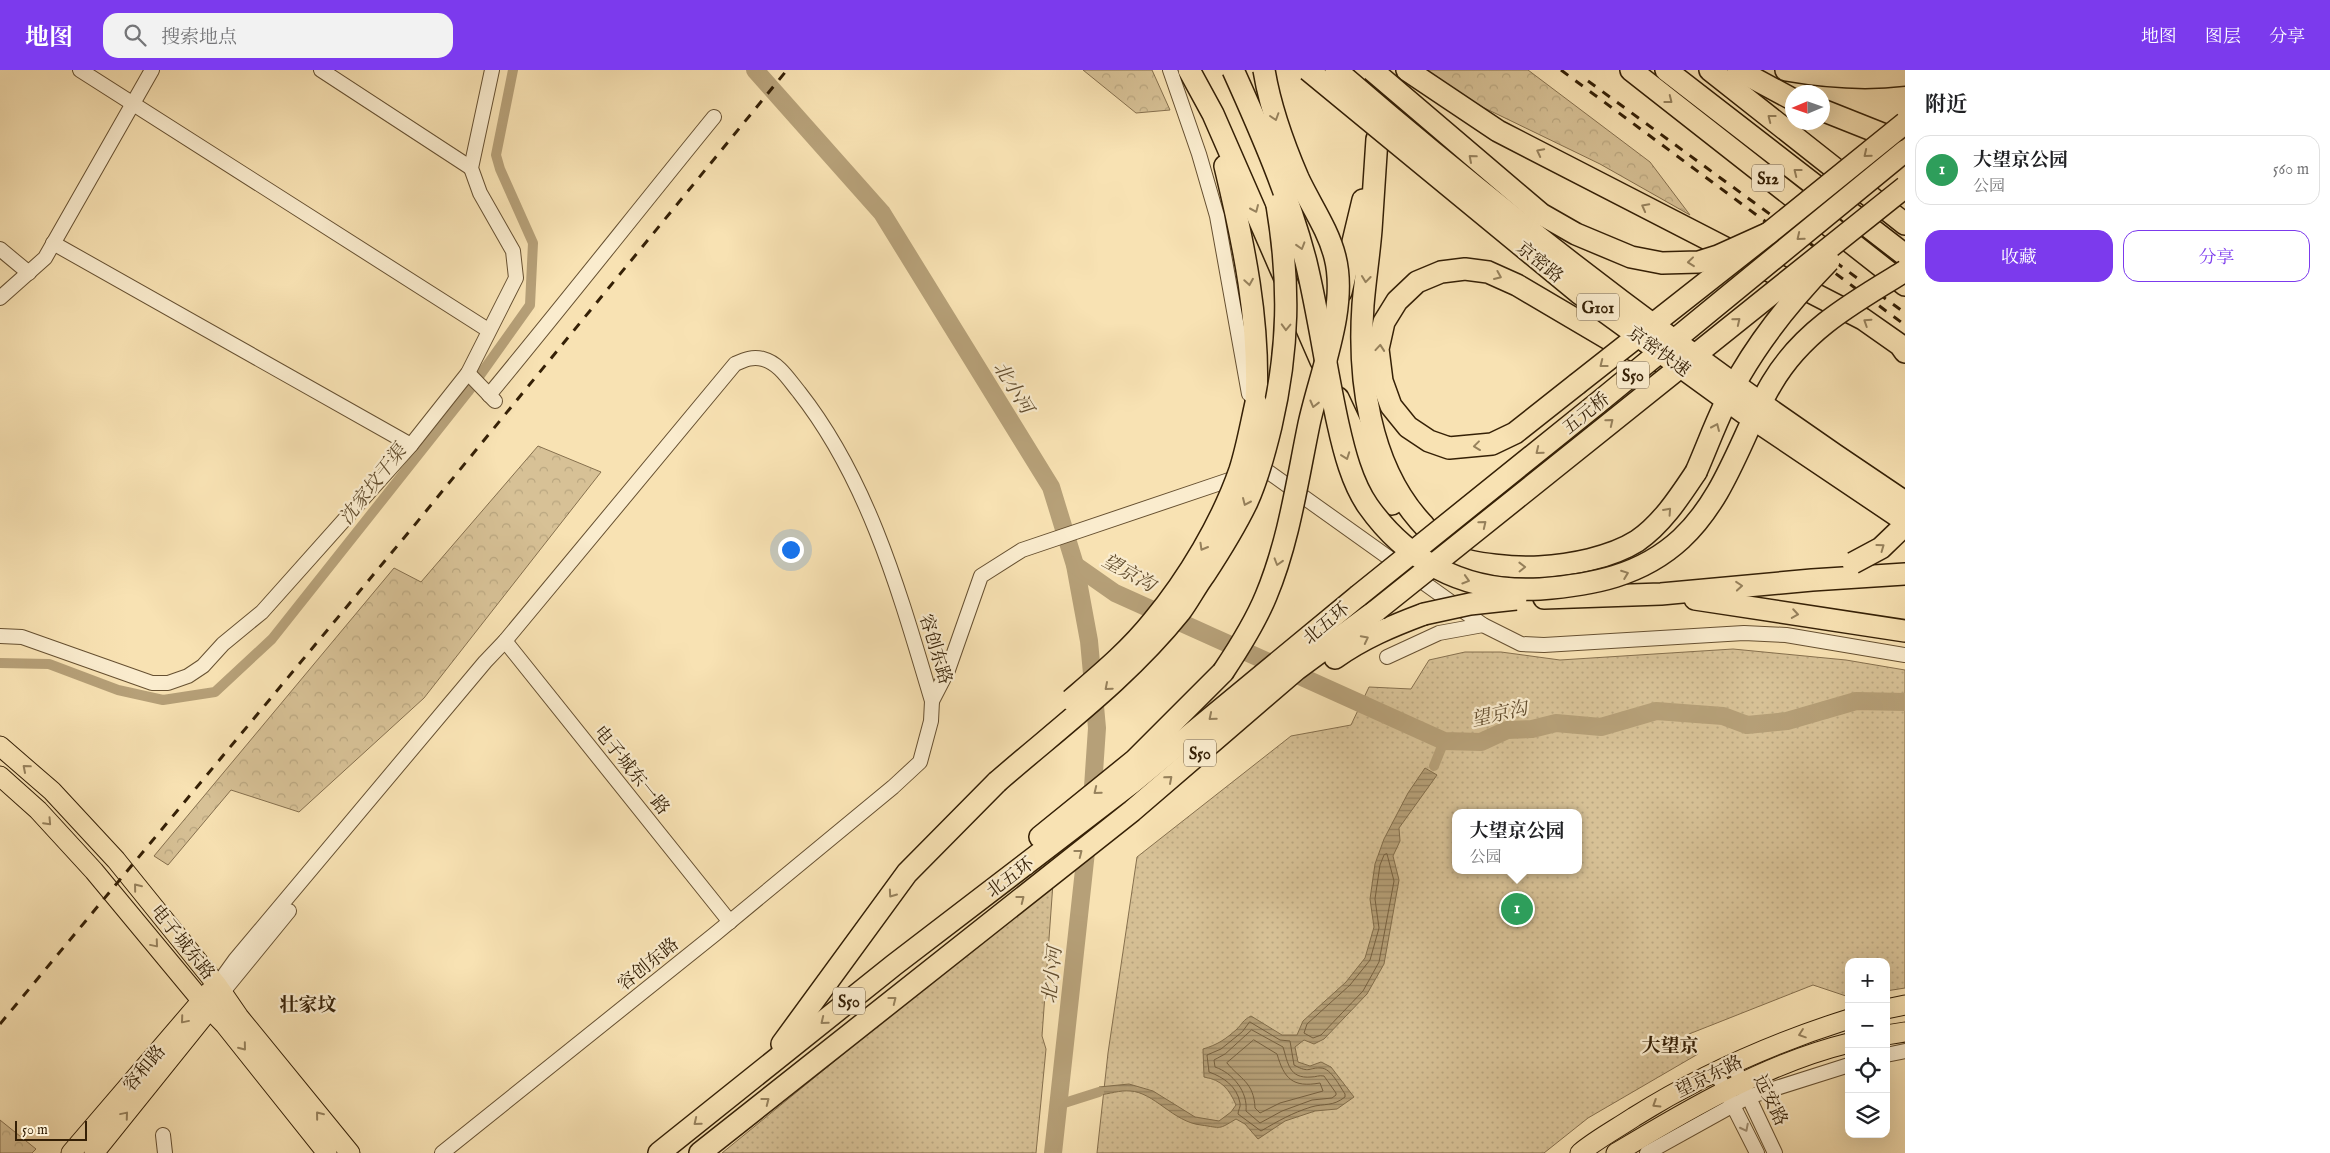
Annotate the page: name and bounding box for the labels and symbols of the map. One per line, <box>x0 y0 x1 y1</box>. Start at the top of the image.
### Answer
north arrow <box>1785 85 1830 130</box>
one-way arrow <box>1664 95 1673 104</box>
one-way arrow <box>1269 113 1279 121</box>
one-way arrow <box>1767 115 1776 124</box>
one-way arrow <box>1536 148 1545 158</box>
one-way arrow <box>1864 148 1873 156</box>
one-way arrow <box>1469 154 1478 163</box>
road number: S12 <box>1752 165 1784 192</box>
one-way arrow <box>1794 169 1803 177</box>
one-way arrow <box>1642 203 1651 213</box>
one-way arrow <box>1248 204 1259 213</box>
one-way arrow <box>1797 232 1806 240</box>
street label: 京密路 <box>1511 237 1567 289</box>
one-way arrow <box>1295 241 1305 250</box>
one-way arrow <box>1687 256 1695 267</box>
one-way arrow <box>1493 270 1502 281</box>
one-way arrow <box>1361 275 1372 283</box>
one-way arrow <box>1243 277 1253 286</box>
road number: G101 <box>1577 293 1619 320</box>
one-way arrow <box>1731 317 1740 326</box>
one-way arrow <box>1863 319 1873 328</box>
street label: 京密快速 <box>1622 322 1694 383</box>
one-way arrow <box>1280 324 1291 332</box>
one-way arrow <box>1374 343 1385 351</box>
water label: 北小河 <box>987 358 1039 421</box>
one-way arrow <box>1600 358 1609 366</box>
road number: S50 <box>1617 362 1649 388</box>
street label: 五元桥 <box>1559 388 1615 440</box>
one-way arrow <box>1309 399 1320 408</box>
one-way arrow <box>1604 419 1613 428</box>
one-way arrow <box>1709 423 1720 432</box>
water label: 沈家坟干渠 <box>335 438 414 530</box>
one-way arrow <box>1473 440 1481 451</box>
one-way arrow <box>1536 446 1545 454</box>
one-way arrow <box>1340 451 1350 460</box>
one-way arrow <box>1242 497 1253 506</box>
one-way arrow <box>1662 508 1671 517</box>
one-way arrow <box>1477 522 1486 530</box>
your location <box>778 537 804 563</box>
one-way arrow <box>1199 542 1209 551</box>
one-way arrow <box>1875 544 1885 553</box>
water label: 望京沟 <box>1097 549 1161 600</box>
one-way arrow <box>1274 558 1284 566</box>
one-way arrow <box>1518 562 1526 572</box>
one-way arrow <box>1620 569 1629 580</box>
one-way arrow <box>1461 575 1469 585</box>
one-way arrow <box>1735 581 1743 592</box>
street label: 北五环 <box>1299 598 1355 650</box>
one-way arrow <box>1791 608 1800 618</box>
street label: 容创东路 <box>913 612 956 687</box>
one-way arrow <box>1359 635 1368 645</box>
one-way arrow <box>1105 681 1114 690</box>
water label: 望京沟 <box>1469 696 1533 733</box>
one-way arrow <box>1209 711 1218 719</box>
street label: 电子城东一路 <box>588 722 674 820</box>
road number: S50 <box>1184 740 1216 766</box>
one-way arrow <box>23 765 32 774</box>
one-way arrow <box>1163 777 1172 785</box>
one-way arrow <box>1094 786 1103 794</box>
one-way arrow <box>42 816 51 825</box>
one-way arrow <box>1073 851 1082 859</box>
street label: 北五环 <box>982 853 1039 904</box>
one-way arrow <box>134 883 143 892</box>
one-way arrow <box>889 888 898 898</box>
pin: 1 <box>1501 890 1533 928</box>
one-way arrow <box>1015 897 1024 905</box>
street label: 电子城东路 <box>145 901 219 985</box>
street label: 容创东路 <box>614 934 684 997</box>
one-way arrow <box>149 939 158 948</box>
water label: 北小河 <box>1038 943 1068 1005</box>
road number: S50 <box>833 988 865 1014</box>
district label: 壮家坟 <box>279 994 337 1018</box>
one-way arrow <box>887 998 896 1006</box>
one-way arrow <box>181 1014 190 1023</box>
one-way arrow <box>821 1015 830 1023</box>
one-way arrow <box>1799 1028 1807 1038</box>
district label: 大望京 <box>1641 1035 1699 1059</box>
street label: 容和路 <box>119 1041 171 1097</box>
one-way arrow <box>238 1041 246 1050</box>
street label: 望京东路 <box>1672 1051 1747 1103</box>
street label: 远安路 <box>1747 1071 1792 1130</box>
one-way arrow <box>1652 1097 1661 1107</box>
one-way arrow <box>760 1098 769 1106</box>
one-way arrow <box>120 1112 129 1121</box>
one-way arrow <box>316 1112 325 1121</box>
one-way arrow <box>694 1117 703 1125</box>
scale bar <box>15 1118 88 1141</box>
one-way arrow <box>1739 1123 1749 1132</box>

